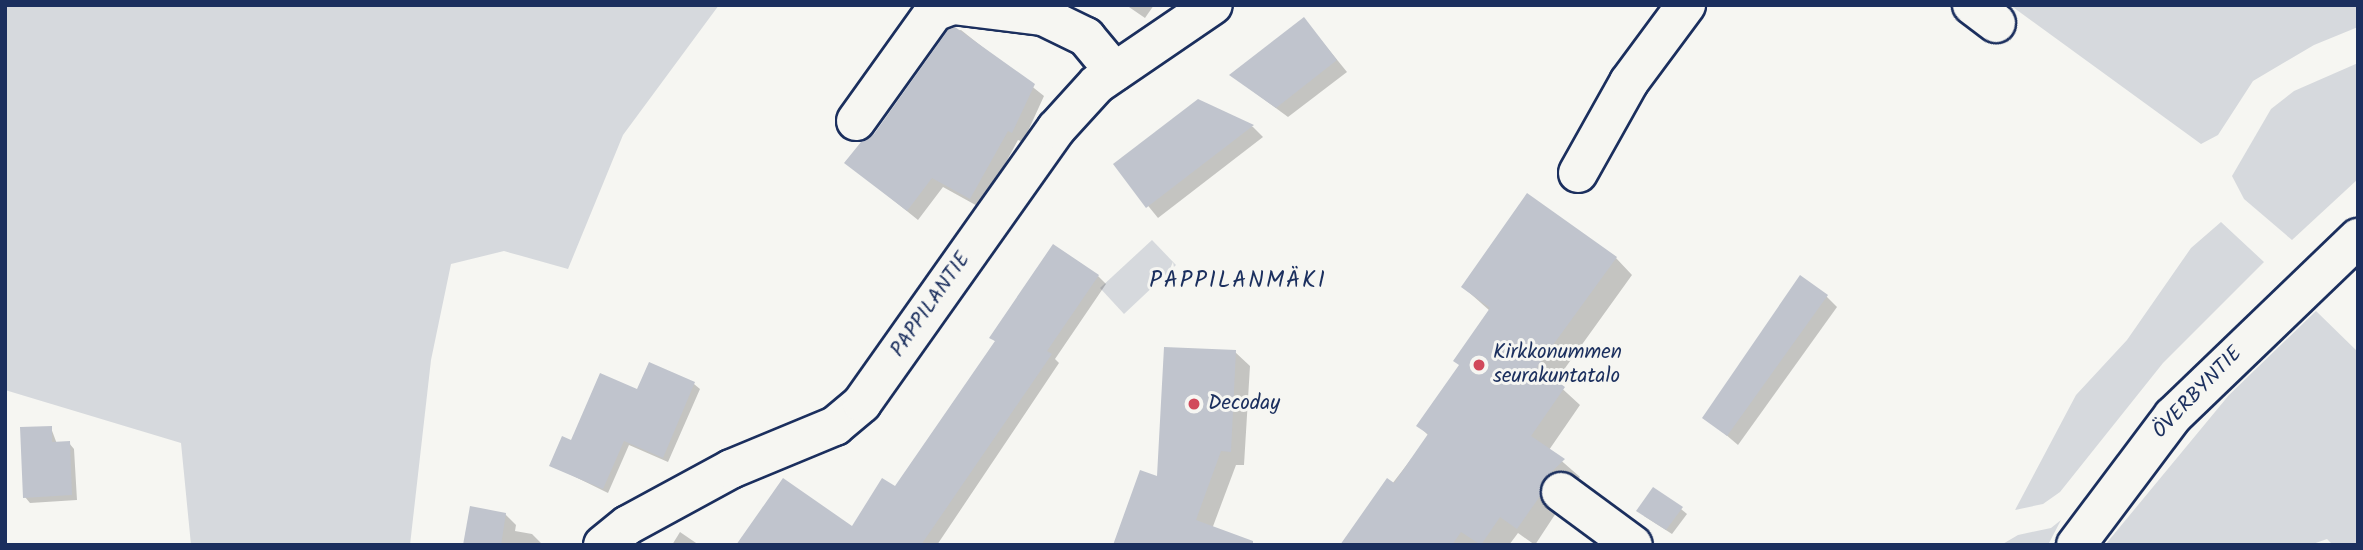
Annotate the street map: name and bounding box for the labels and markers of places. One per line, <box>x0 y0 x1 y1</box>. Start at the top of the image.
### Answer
place label: Kirkkonummen seurakuntatalo <box>1493 340 1622 390</box>
marker: Kirkkonummen seurakuntatalo <box>1471 357 1487 373</box>
place label: Decoday <box>1208 391 1280 417</box>
marker: Decoday <box>1186 396 1202 412</box>

